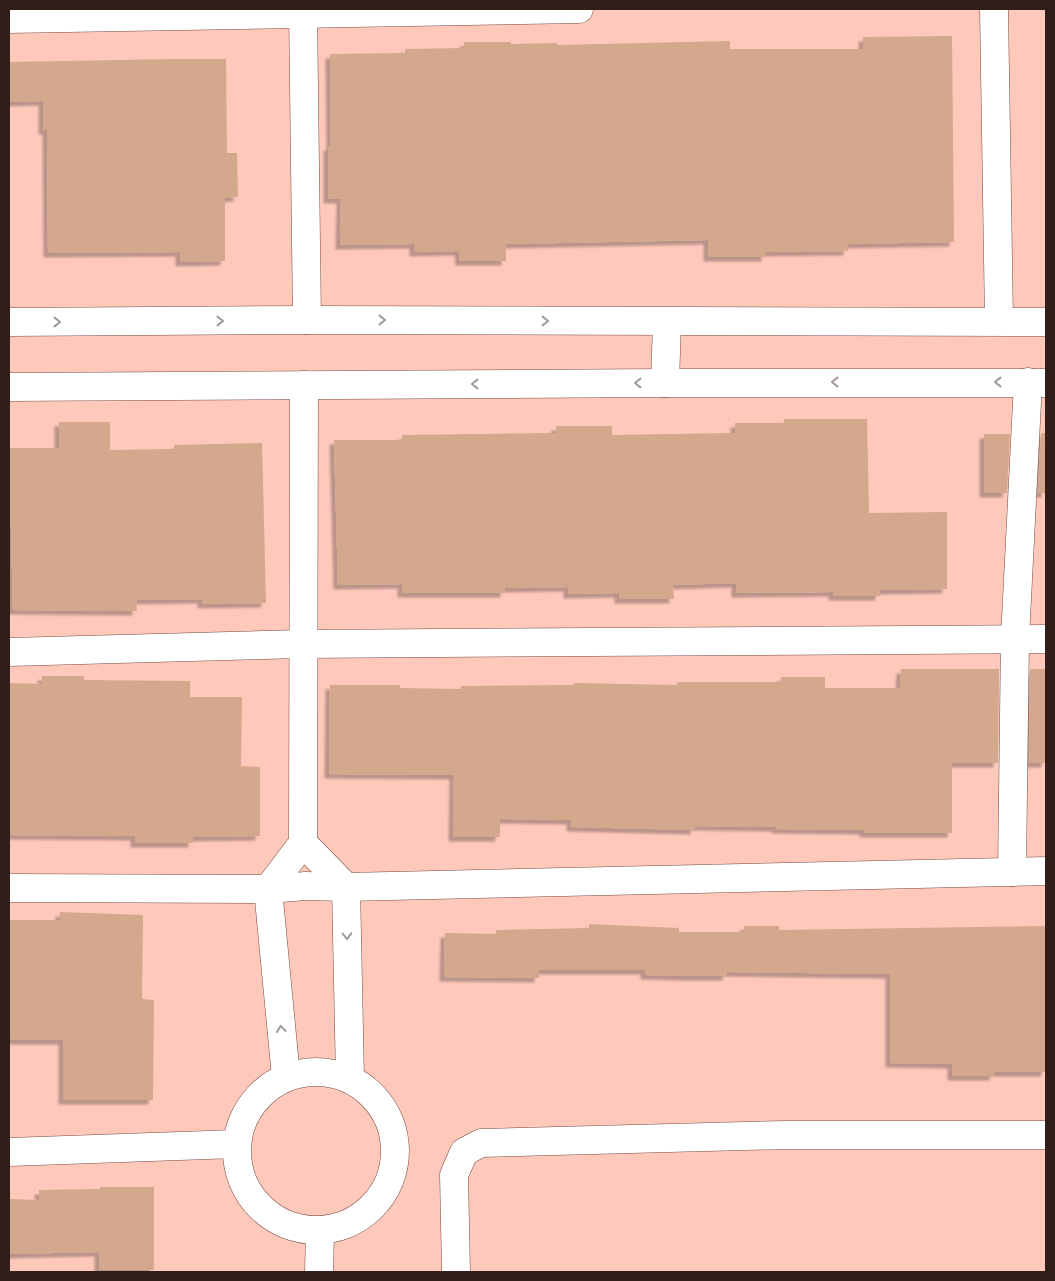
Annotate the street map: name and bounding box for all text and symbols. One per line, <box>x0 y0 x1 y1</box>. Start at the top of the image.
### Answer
one-way arrow <box>379 315 387 325</box>
one-way arrow <box>216 316 224 326</box>
one-way arrow <box>542 316 549 326</box>
one-way arrow <box>54 317 62 327</box>
one-way arrow <box>831 377 838 387</box>
one-way arrow <box>993 377 1001 387</box>
one-way arrow <box>633 378 641 388</box>
one-way arrow <box>471 379 478 389</box>
one-way arrow <box>342 932 352 940</box>
one-way arrow <box>276 1024 287 1032</box>

